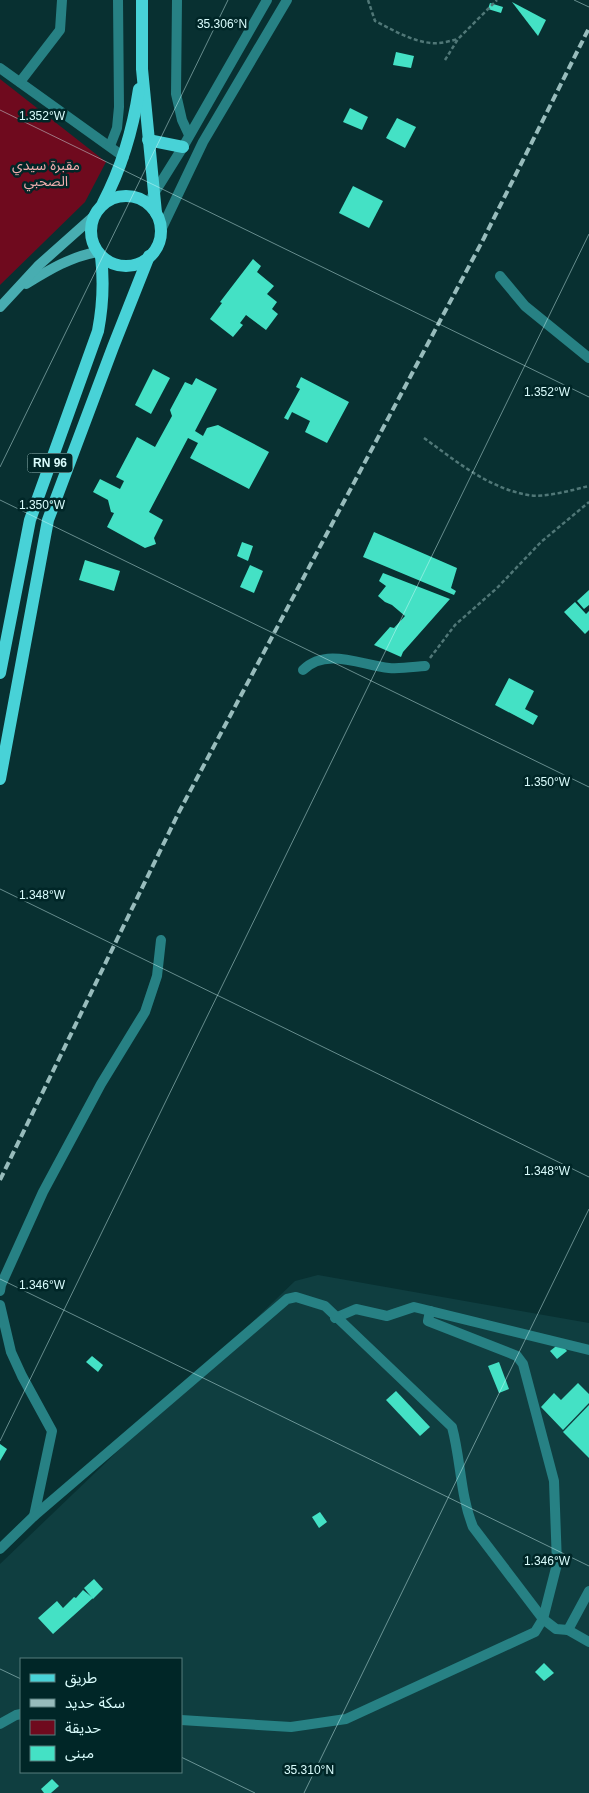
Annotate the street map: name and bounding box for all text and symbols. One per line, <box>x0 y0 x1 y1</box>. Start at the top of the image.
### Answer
text: 35.306°N <box>197 17 247 31</box>
text: 1.352°W <box>19 109 66 123</box>
park label: مقبرة سيدي الصحبي <box>12 157 80 192</box>
text: 1.352°W <box>524 385 571 399</box>
road number: RN 96 <box>28 453 72 472</box>
text: 1.350°W <box>19 498 66 512</box>
text: 1.350°W <box>524 775 571 789</box>
text: 1.348°W <box>19 888 66 902</box>
text: 1.348°W <box>524 1164 571 1178</box>
text: 1.346°W <box>19 1278 66 1292</box>
text: 1.346°W <box>524 1554 571 1568</box>
legend <box>20 1658 182 1773</box>
text: طريق <box>65 1669 97 1688</box>
text: سكة حديد <box>65 1694 125 1711</box>
text: حديقة <box>65 1719 101 1736</box>
text: مبنى <box>65 1744 94 1762</box>
text: 35.310°N <box>284 1763 334 1777</box>

